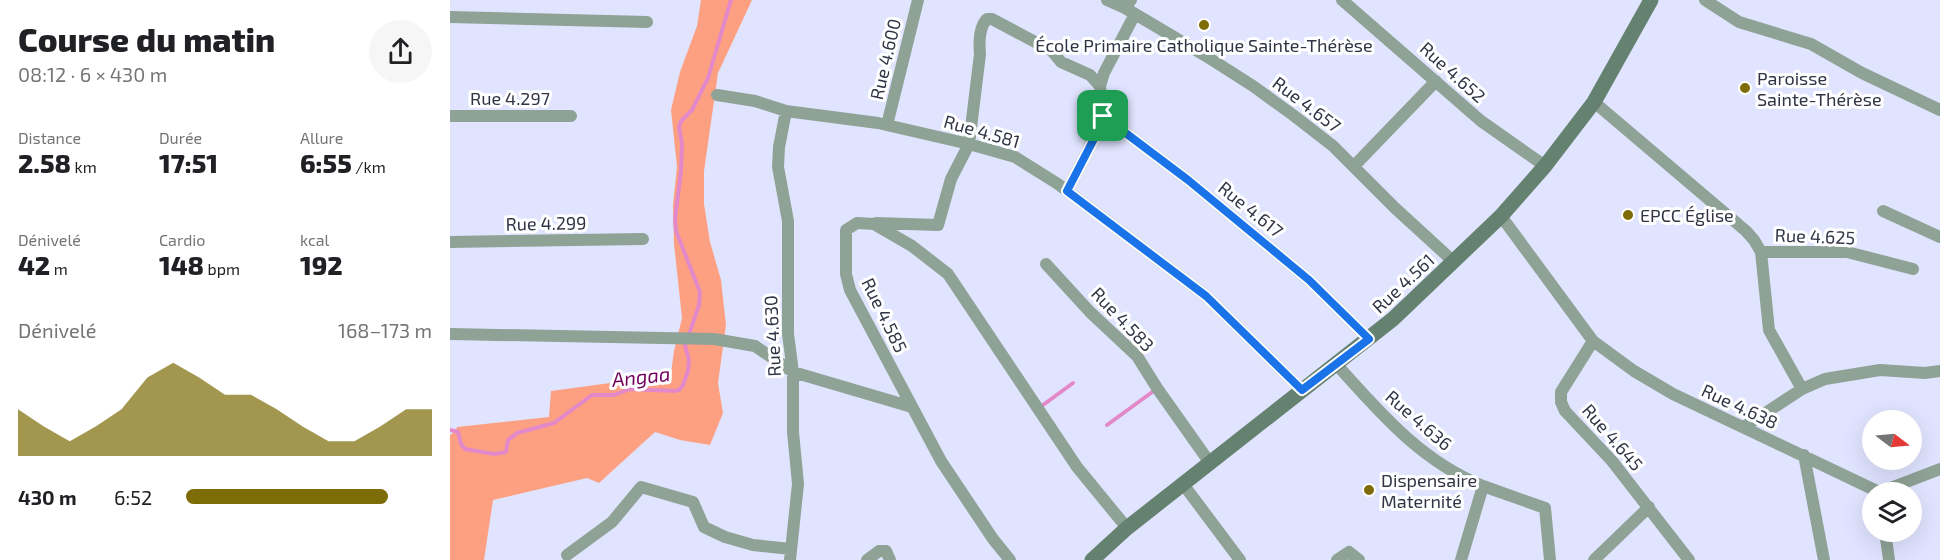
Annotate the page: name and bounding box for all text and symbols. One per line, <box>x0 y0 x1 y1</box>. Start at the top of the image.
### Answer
street label: Rue 4.600 <box>865 16 905 102</box>
marker: École Primaire Catholique Sainte-Thérèse <box>1197 18 1211 32</box>
text: Course du matin <box>18 19 275 59</box>
button: share <box>369 20 432 83</box>
place label: École Primaire Catholique Sainte-Thérèse <box>1035 34 1373 56</box>
street label: Rue 4.652 <box>1416 37 1490 107</box>
text: 08:12 · 6 × 430 m <box>18 62 167 86</box>
place label: Paroisse Sainte-Thérèse <box>1757 67 1882 110</box>
street label: Rue 4.657 <box>1269 71 1345 137</box>
marker: Paroisse Sainte-Thérèse <box>1738 81 1752 95</box>
street label: Rue 4.297 <box>470 87 550 109</box>
pin <box>1077 90 1128 141</box>
icon: arrive <box>1086 99 1119 132</box>
street label: Rue 4.581 <box>941 110 1023 152</box>
text: Distance <box>18 128 81 147</box>
text: Durée <box>159 128 202 147</box>
text: Allure <box>300 128 343 147</box>
text: 2.58 <box>18 147 71 178</box>
text: 17:51 <box>159 147 218 178</box>
text: 6:55 <box>300 147 352 178</box>
text: km <box>71 157 97 176</box>
text: /km <box>352 157 386 176</box>
street label: Rue 4.617 <box>1214 176 1288 242</box>
place label: EPCC Église <box>1640 204 1734 226</box>
marker: EPCC Église <box>1621 208 1635 222</box>
street label: Rue 4.299 <box>505 211 587 235</box>
street label: Rue 4.625 <box>1774 224 1856 248</box>
text: Dénivelé <box>18 230 81 249</box>
text: Cardio <box>159 230 205 249</box>
text: kcal <box>300 230 329 249</box>
text: 42 <box>18 249 50 280</box>
text: 148 <box>159 249 204 280</box>
text: 192 <box>300 249 343 280</box>
street label: Rue 4.561 <box>1367 249 1439 317</box>
text: m <box>50 259 68 278</box>
text: bpm <box>204 259 240 278</box>
street label: Rue 4.585 <box>857 274 913 356</box>
street label: Rue 4.583 <box>1087 282 1159 356</box>
street label: Rue 4.630 <box>759 295 785 377</box>
text: Dénivelé <box>18 318 97 342</box>
text: 168–173 m <box>338 318 432 342</box>
water label: Angaa <box>610 361 671 391</box>
street label: Rue 4.638 <box>1698 379 1782 433</box>
street label: Rue 4.636 <box>1381 385 1457 455</box>
street label: Rue 4.645 <box>1578 399 1648 475</box>
north arrow <box>1862 410 1922 470</box>
map controls <box>1862 410 1922 542</box>
place label: Dispensaire Maternité <box>1381 469 1477 512</box>
button: layers <box>1862 482 1922 542</box>
marker: Dispensaire Maternité <box>1362 483 1376 497</box>
text: 430 m <box>18 485 77 509</box>
text: 6:52 <box>114 485 152 509</box>

